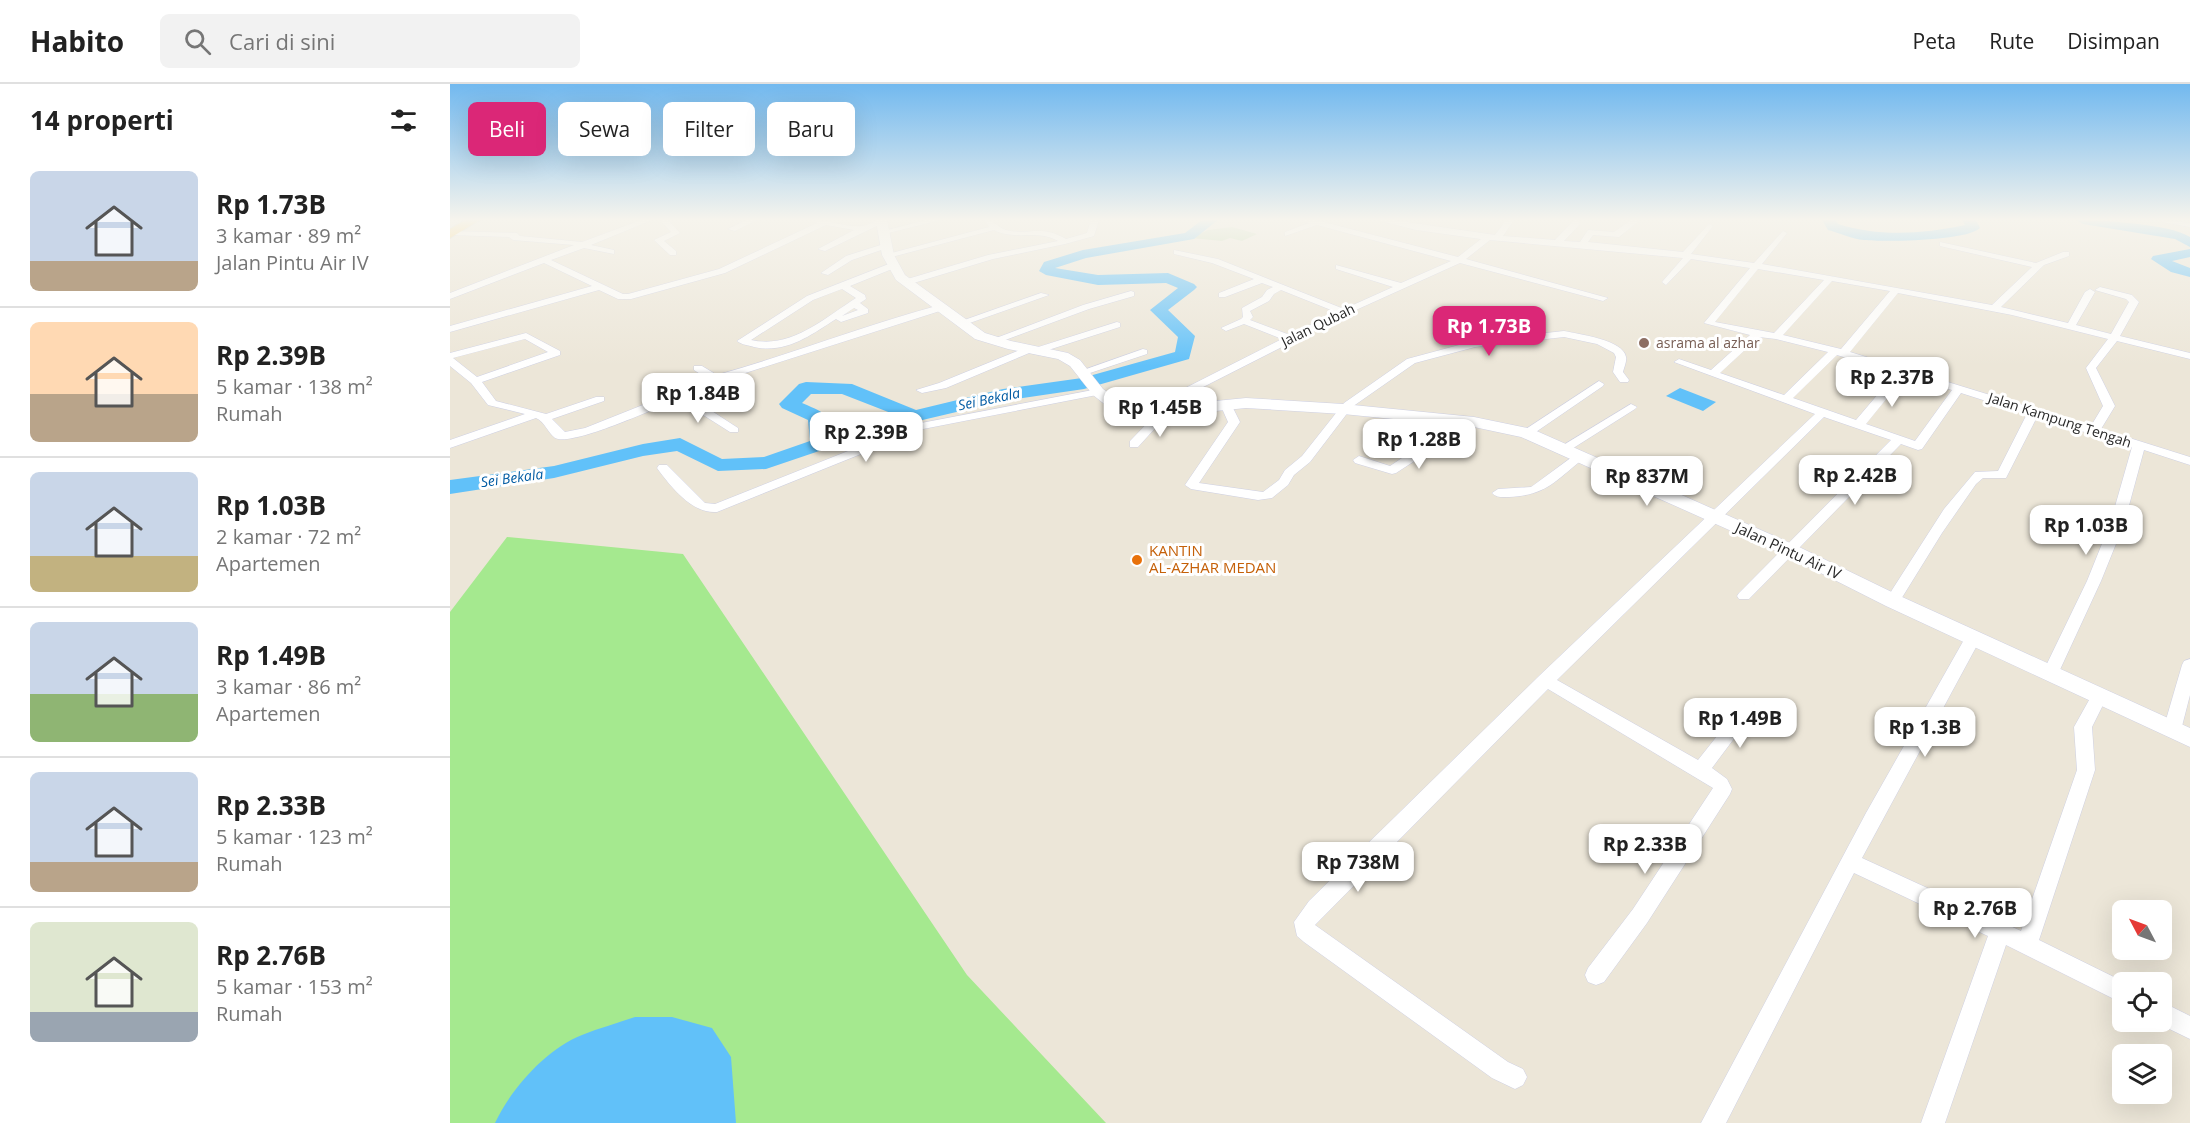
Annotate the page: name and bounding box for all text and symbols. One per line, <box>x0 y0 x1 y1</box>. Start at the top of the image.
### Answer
search box <box>160 14 580 68</box>
text: Habito <box>30 22 124 60</box>
icon: search <box>181 25 214 58</box>
text: Cari di sini <box>229 26 335 56</box>
text: Peta <box>1913 27 1956 55</box>
text: Rute <box>1989 27 2034 55</box>
text: Disimpan <box>2067 27 2160 55</box>
text: 14 properti <box>30 102 174 138</box>
chip: Beli <box>468 102 546 156</box>
chip: Sewa <box>558 102 651 156</box>
chip: Filter <box>663 102 755 156</box>
chip: Baru <box>767 102 855 156</box>
icon: filters <box>387 104 420 137</box>
text: Rp 1.73B <box>216 186 326 222</box>
icon: home <box>78 195 150 267</box>
text: 3 kamar · 89 m² <box>216 222 361 249</box>
text: Jalan Pintu Air IV <box>216 249 369 276</box>
street label: Jalan Qubah <box>1276 299 1358 351</box>
pin: Rp 1.73B <box>1427 306 1551 357</box>
text: Rp 1.73B <box>1447 312 1531 339</box>
place label: asrama al azhar <box>1656 333 1760 352</box>
marker: asrama al azhar <box>1637 336 1651 350</box>
text: Rp 2.39B <box>216 337 326 373</box>
icon: home <box>78 346 150 418</box>
pin: Rp 2.37B <box>1830 357 1954 408</box>
text: Rp 2.37B <box>1850 363 1934 390</box>
text: 5 kamar · 138 m² <box>216 373 373 400</box>
pin: Rp 1.84B <box>636 373 760 424</box>
text: Rp 1.84B <box>656 379 740 406</box>
water label: Sei Bekala <box>956 383 1022 414</box>
pin: Rp 1.45B <box>1098 387 1222 438</box>
street label: Jalan Kampung Tengah <box>1984 387 2134 452</box>
text: Rp 1.45B <box>1118 393 1202 420</box>
text: Rumah <box>216 400 283 427</box>
pin: Rp 2.39B <box>804 412 928 463</box>
text: Rp 2.39B <box>824 418 908 445</box>
pin: Rp 1.28B <box>1357 419 1481 470</box>
text: Rp 1.28B <box>1377 425 1461 452</box>
pin: Rp 2.42B <box>1793 455 1917 506</box>
pin: Rp 837M <box>1592 456 1702 507</box>
text: Rp 2.42B <box>1813 461 1897 488</box>
text: Rp 837M <box>1605 462 1689 489</box>
water label: Sei Bekala <box>480 464 544 491</box>
text: Rp 1.03B <box>216 487 326 523</box>
icon: home <box>78 496 150 568</box>
pin: Rp 1.03B <box>2024 505 2148 556</box>
text: Rp 1.03B <box>2044 511 2128 538</box>
street label: Jalan Pintu Air IV <box>1731 516 1845 583</box>
text: 2 kamar · 72 m² <box>216 523 361 550</box>
place label: KANTIN AL-AZHAR MEDAN <box>1149 540 1276 577</box>
text: Apartemen <box>216 550 321 577</box>
marker: KANTIN AL-AZHAR MEDAN <box>1130 553 1144 567</box>
text: Rp 1.49B <box>216 637 326 673</box>
icon: home <box>78 646 150 718</box>
text: 3 kamar · 86 m² <box>216 673 361 700</box>
pin: Rp 1.49B <box>1678 698 1802 749</box>
text: Apartemen <box>216 700 321 727</box>
text: Rp 1.49B <box>1698 704 1782 731</box>
pin: Rp 1.3B <box>1870 707 1980 758</box>
text: Rp 1.3B <box>1888 713 1962 740</box>
text: Rp 2.33B <box>216 787 326 823</box>
icon: home <box>78 796 150 868</box>
text: 5 kamar · 123 m² <box>216 823 373 850</box>
pin: Rp 2.33B <box>1583 824 1707 875</box>
text: Rp 2.33B <box>1603 830 1687 857</box>
pin: Rp 738M <box>1303 842 1413 893</box>
text: Rp 738M <box>1316 848 1400 875</box>
text: Rumah <box>216 850 283 877</box>
pin: Rp 2.76B <box>1913 888 2037 939</box>
text: Rp 2.76B <box>1933 894 2017 921</box>
north arrow <box>2112 900 2172 960</box>
map controls <box>2112 900 2172 1104</box>
text: Rp 2.76B <box>216 937 326 973</box>
icon: home <box>78 946 150 1018</box>
button: locate <box>2112 972 2172 1032</box>
text: 5 kamar · 153 m² <box>216 973 373 1000</box>
text: Rumah <box>216 1000 283 1027</box>
button: layers <box>2112 1044 2172 1104</box>

